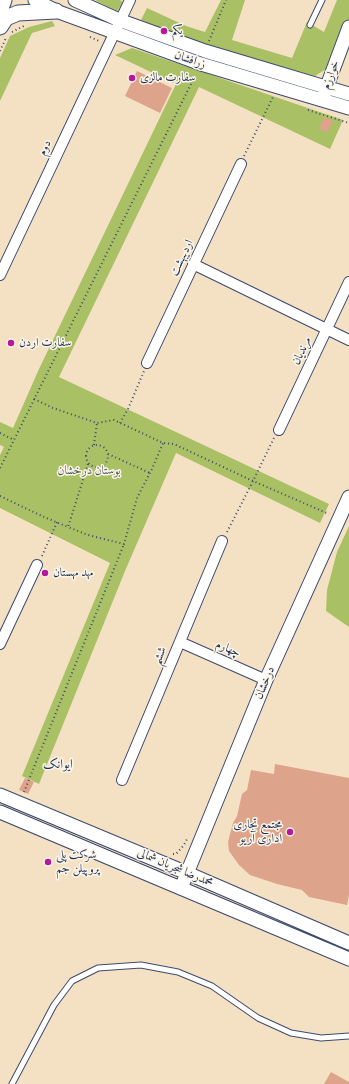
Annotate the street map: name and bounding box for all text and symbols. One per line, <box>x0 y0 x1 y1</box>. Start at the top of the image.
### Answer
place label: یکم <box>172 24 183 38</box>
marker: یکم <box>159 26 169 36</box>
street label: زرافشان <box>172 48 208 72</box>
street label: خوارزم <box>319 59 343 91</box>
place label: سفارت مالزی <box>140 71 195 85</box>
marker: سفارت مالزی <box>127 73 137 83</box>
street label: دوم <box>35 138 55 158</box>
street label: اردیبهشت <box>167 238 197 278</box>
street label: مرنديان <box>289 335 315 367</box>
place label: سفارت اردن <box>19 336 71 350</box>
marker: سفارت اردن <box>6 338 16 348</box>
park label: بوستان درخشان <box>58 464 120 478</box>
place label: مهد مهستان <box>53 566 93 580</box>
marker: مهد مهستان <box>40 568 50 578</box>
street label: چهارم <box>213 637 243 661</box>
street label: ششم <box>150 645 170 667</box>
street label: درخشان <box>252 664 278 702</box>
district label: ایوانک <box>43 757 73 773</box>
place label: مجتمع تجاری اداری آريو <box>233 818 282 846</box>
marker: مجتمع تجاری اداری آريو <box>285 827 295 837</box>
street label: محمدرضا شجریان شمالی <box>135 846 215 890</box>
place label: شرکت پلی پروپیلن جم <box>56 848 99 876</box>
marker: شرکت پلی پروپیلن جم <box>43 857 53 867</box>

